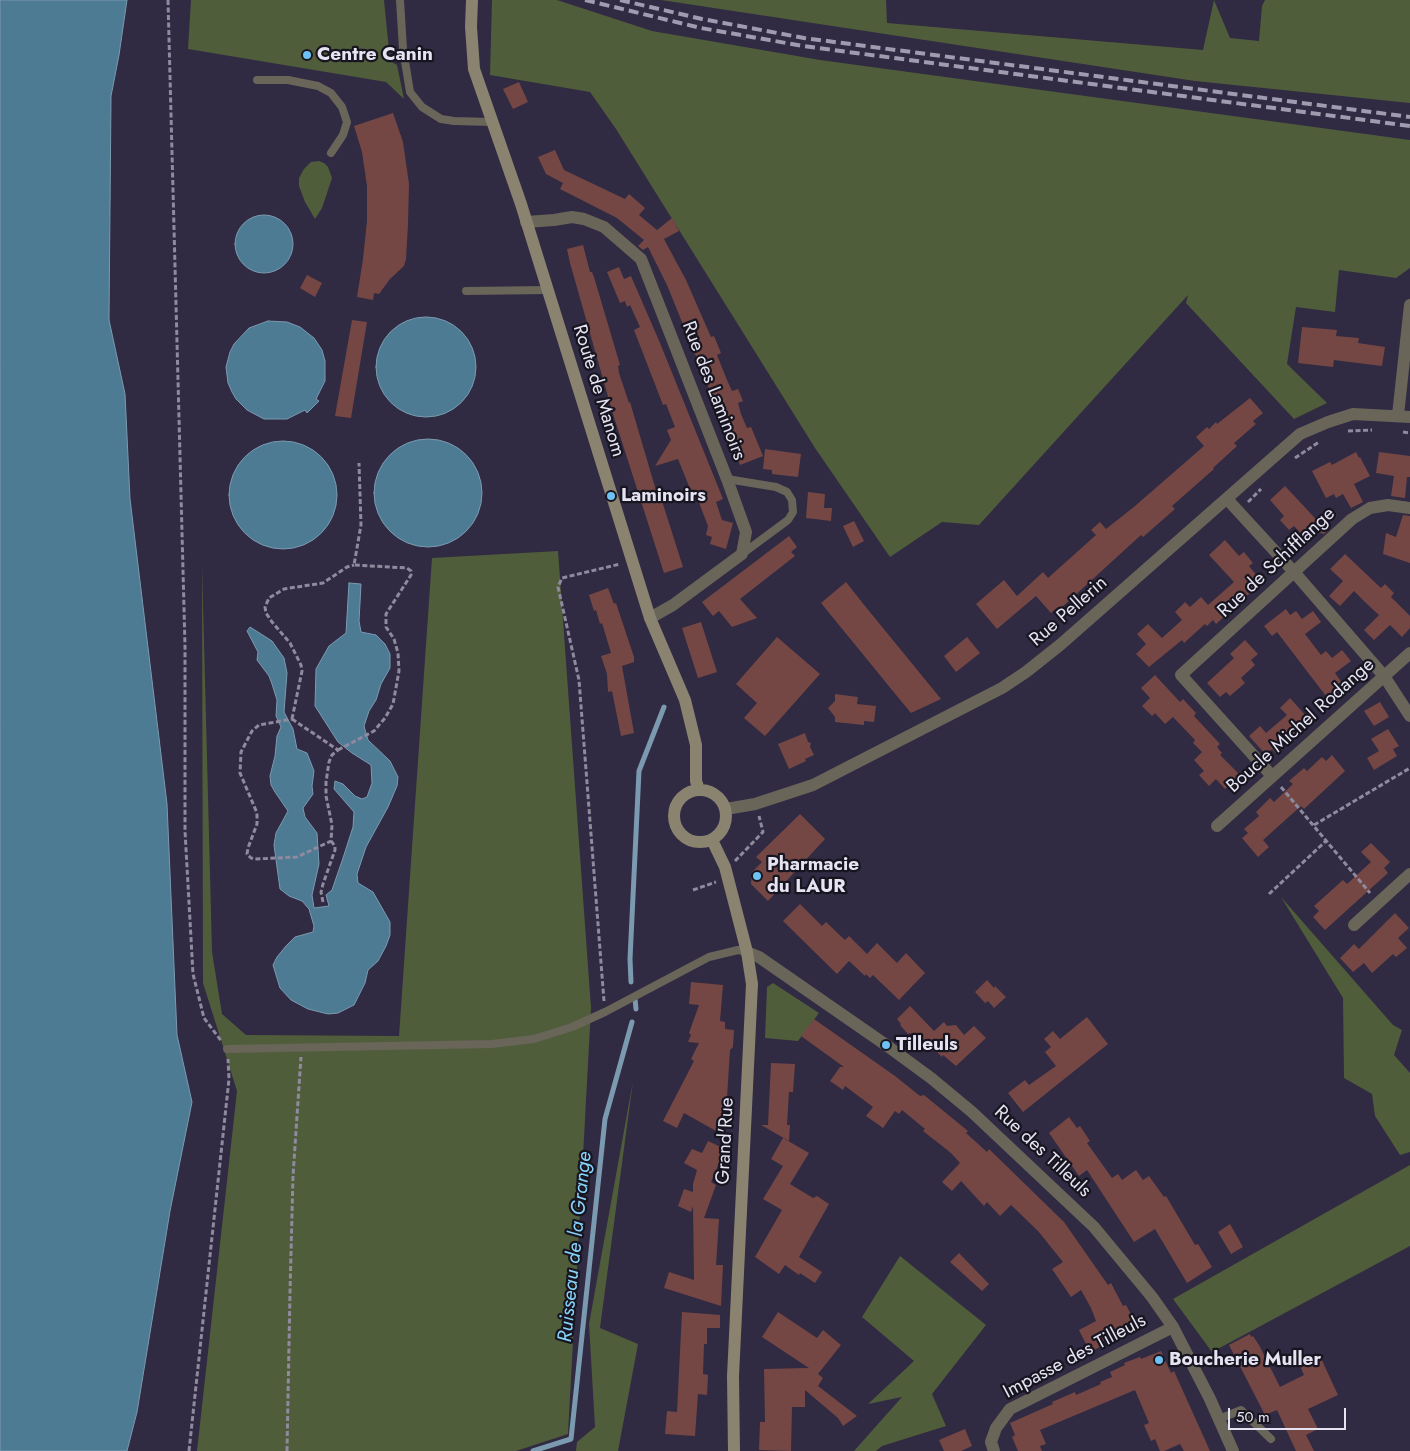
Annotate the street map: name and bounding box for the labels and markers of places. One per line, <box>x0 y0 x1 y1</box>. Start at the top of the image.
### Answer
place label: Centre Canin <box>317 44 433 66</box>
marker: Centre Canin <box>301 49 313 61</box>
place label: Laminoirs <box>621 485 706 507</box>
marker: Laminoirs <box>605 490 617 502</box>
place label: Pharmacie du LAUR <box>767 854 859 898</box>
marker: Pharmacie du LAUR <box>751 870 763 882</box>
place label: Tilleuls <box>896 1034 958 1056</box>
marker: Tilleuls <box>880 1039 892 1051</box>
place label: Boucherie Muller <box>1169 1349 1321 1371</box>
marker: Boucherie Muller <box>1153 1354 1165 1366</box>

